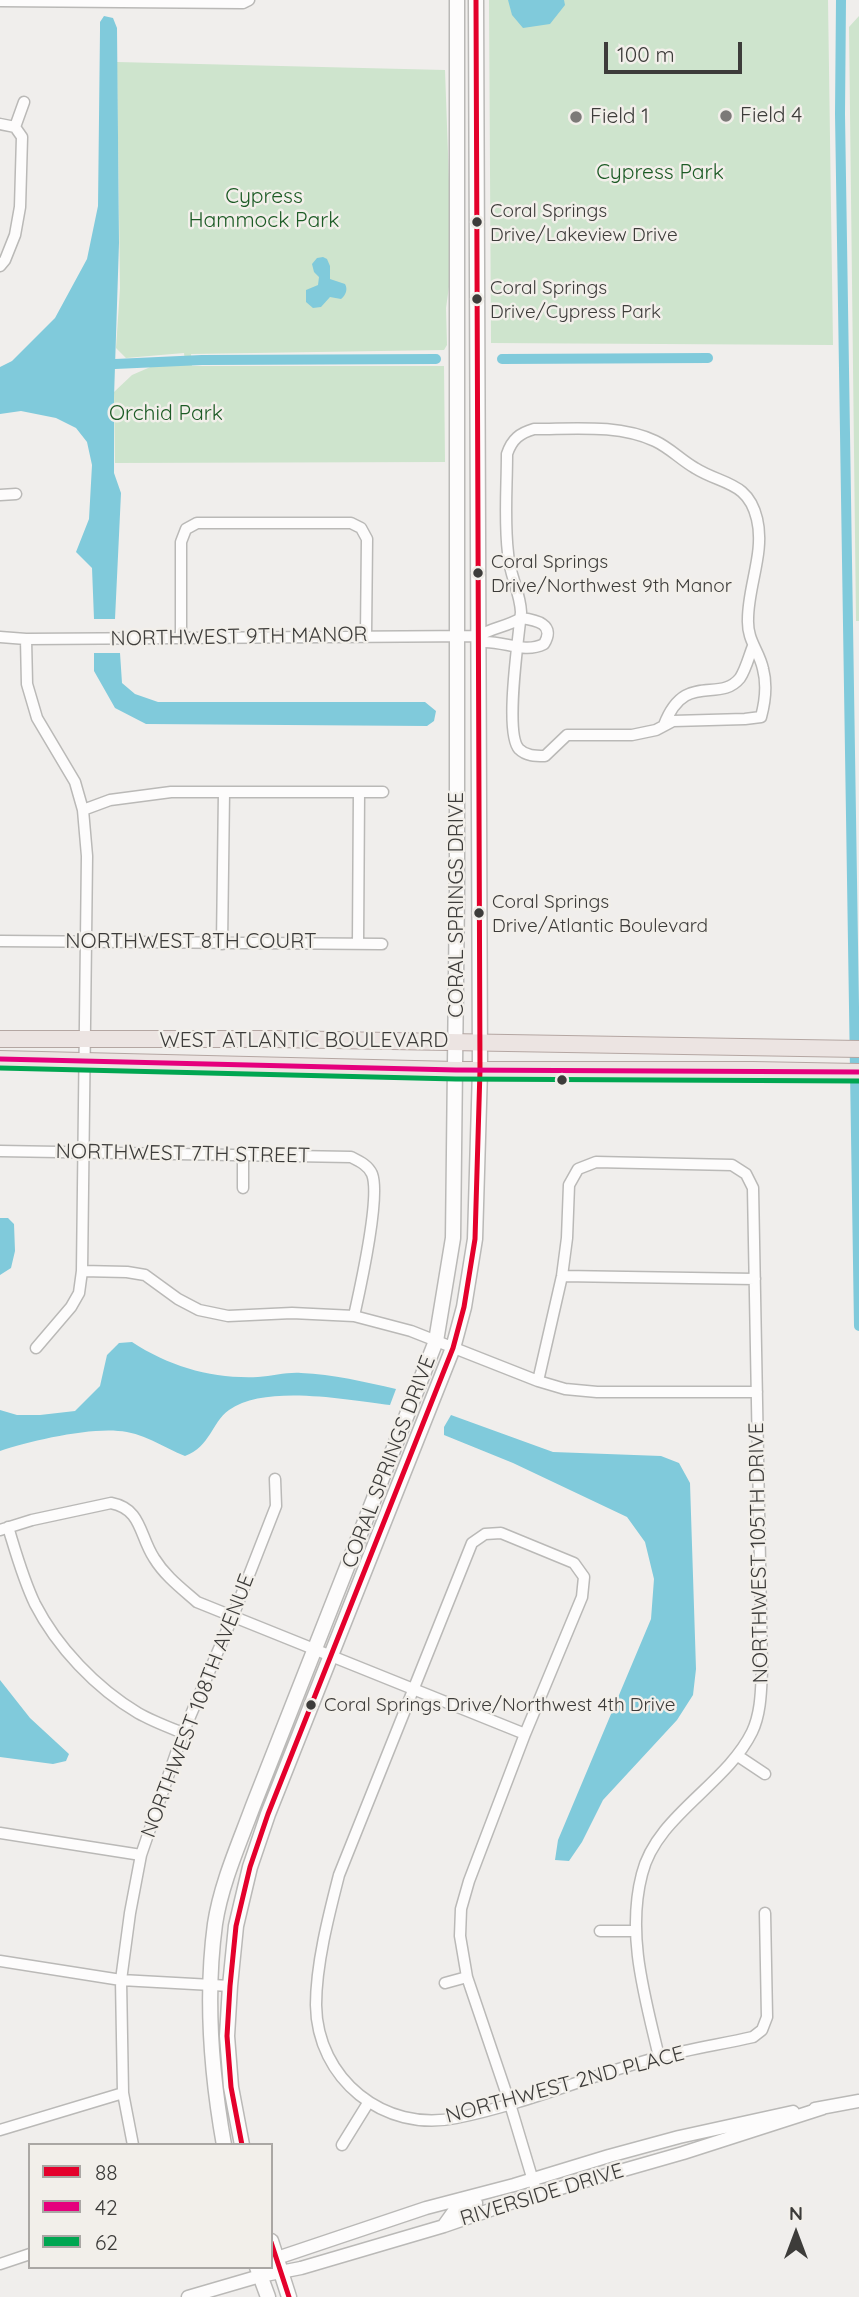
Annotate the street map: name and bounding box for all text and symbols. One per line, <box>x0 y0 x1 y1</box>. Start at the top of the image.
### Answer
scale bar <box>607 28 745 72</box>
text: 100 m <box>617 41 675 67</box>
place label: Field 4 <box>740 103 802 129</box>
place label: Field 1 <box>590 104 649 130</box>
marker: Field 4 <box>718 108 734 124</box>
marker: Field 1 <box>568 109 584 125</box>
park label: Cypress Park <box>596 160 724 186</box>
park label: Cypress Hammock Park <box>188 184 340 234</box>
place label: Coral Springs Drive/Lakeview Drive <box>490 200 678 244</box>
marker: Coral Springs Drive/Lakeview Drive <box>470 215 484 229</box>
place label: Coral Springs Drive/Cypress Park <box>490 277 661 321</box>
marker: Coral Springs Drive/Cypress Park <box>470 292 484 306</box>
park label: Orchid Park <box>109 401 223 427</box>
place label: Coral Springs Drive/Northwest 9th Manor <box>491 551 732 595</box>
marker: Coral Springs Drive/Northwest 9th Manor <box>471 566 485 580</box>
street label: NORTHWEST 9TH MANOR <box>110 622 368 652</box>
street label: CORAL SPRINGS DRIVE <box>444 792 470 1018</box>
place label: Coral Springs Drive/Atlantic Boulevard <box>492 891 708 935</box>
marker: Coral Springs Drive/Atlantic Boulevard <box>472 906 486 920</box>
street label: NORTHWEST 8TH COURT <box>65 929 317 955</box>
street label: WEST ATLANTIC BOULEVARD <box>160 1028 448 1054</box>
unlabelled marker <box>555 1073 569 1087</box>
street label: NORTHWEST 7TH STREET <box>55 1139 311 1169</box>
street label: CORAL SPRINGS DRIVE <box>337 1352 441 1572</box>
street label: NORTHWEST 105TH DRIVE <box>744 1422 774 1684</box>
street label: NORTHWEST 108TH AVENUE <box>136 1571 260 1841</box>
place label: Coral Springs Drive/Northwest 4th Drive <box>324 1694 676 1716</box>
marker: Coral Springs Drive/Northwest 4th Drive <box>304 1698 318 1712</box>
street label: NORTHWEST 2ND PLACE <box>443 2041 687 2129</box>
legend <box>28 2143 273 2269</box>
street label: RIVERSIDE DRIVE <box>457 2158 627 2232</box>
text: 88 <box>95 2159 118 2185</box>
text: 42 <box>95 2194 118 2220</box>
north arrow <box>761 2199 831 2269</box>
text: N <box>789 2201 803 2225</box>
text: 62 <box>95 2229 118 2255</box>

